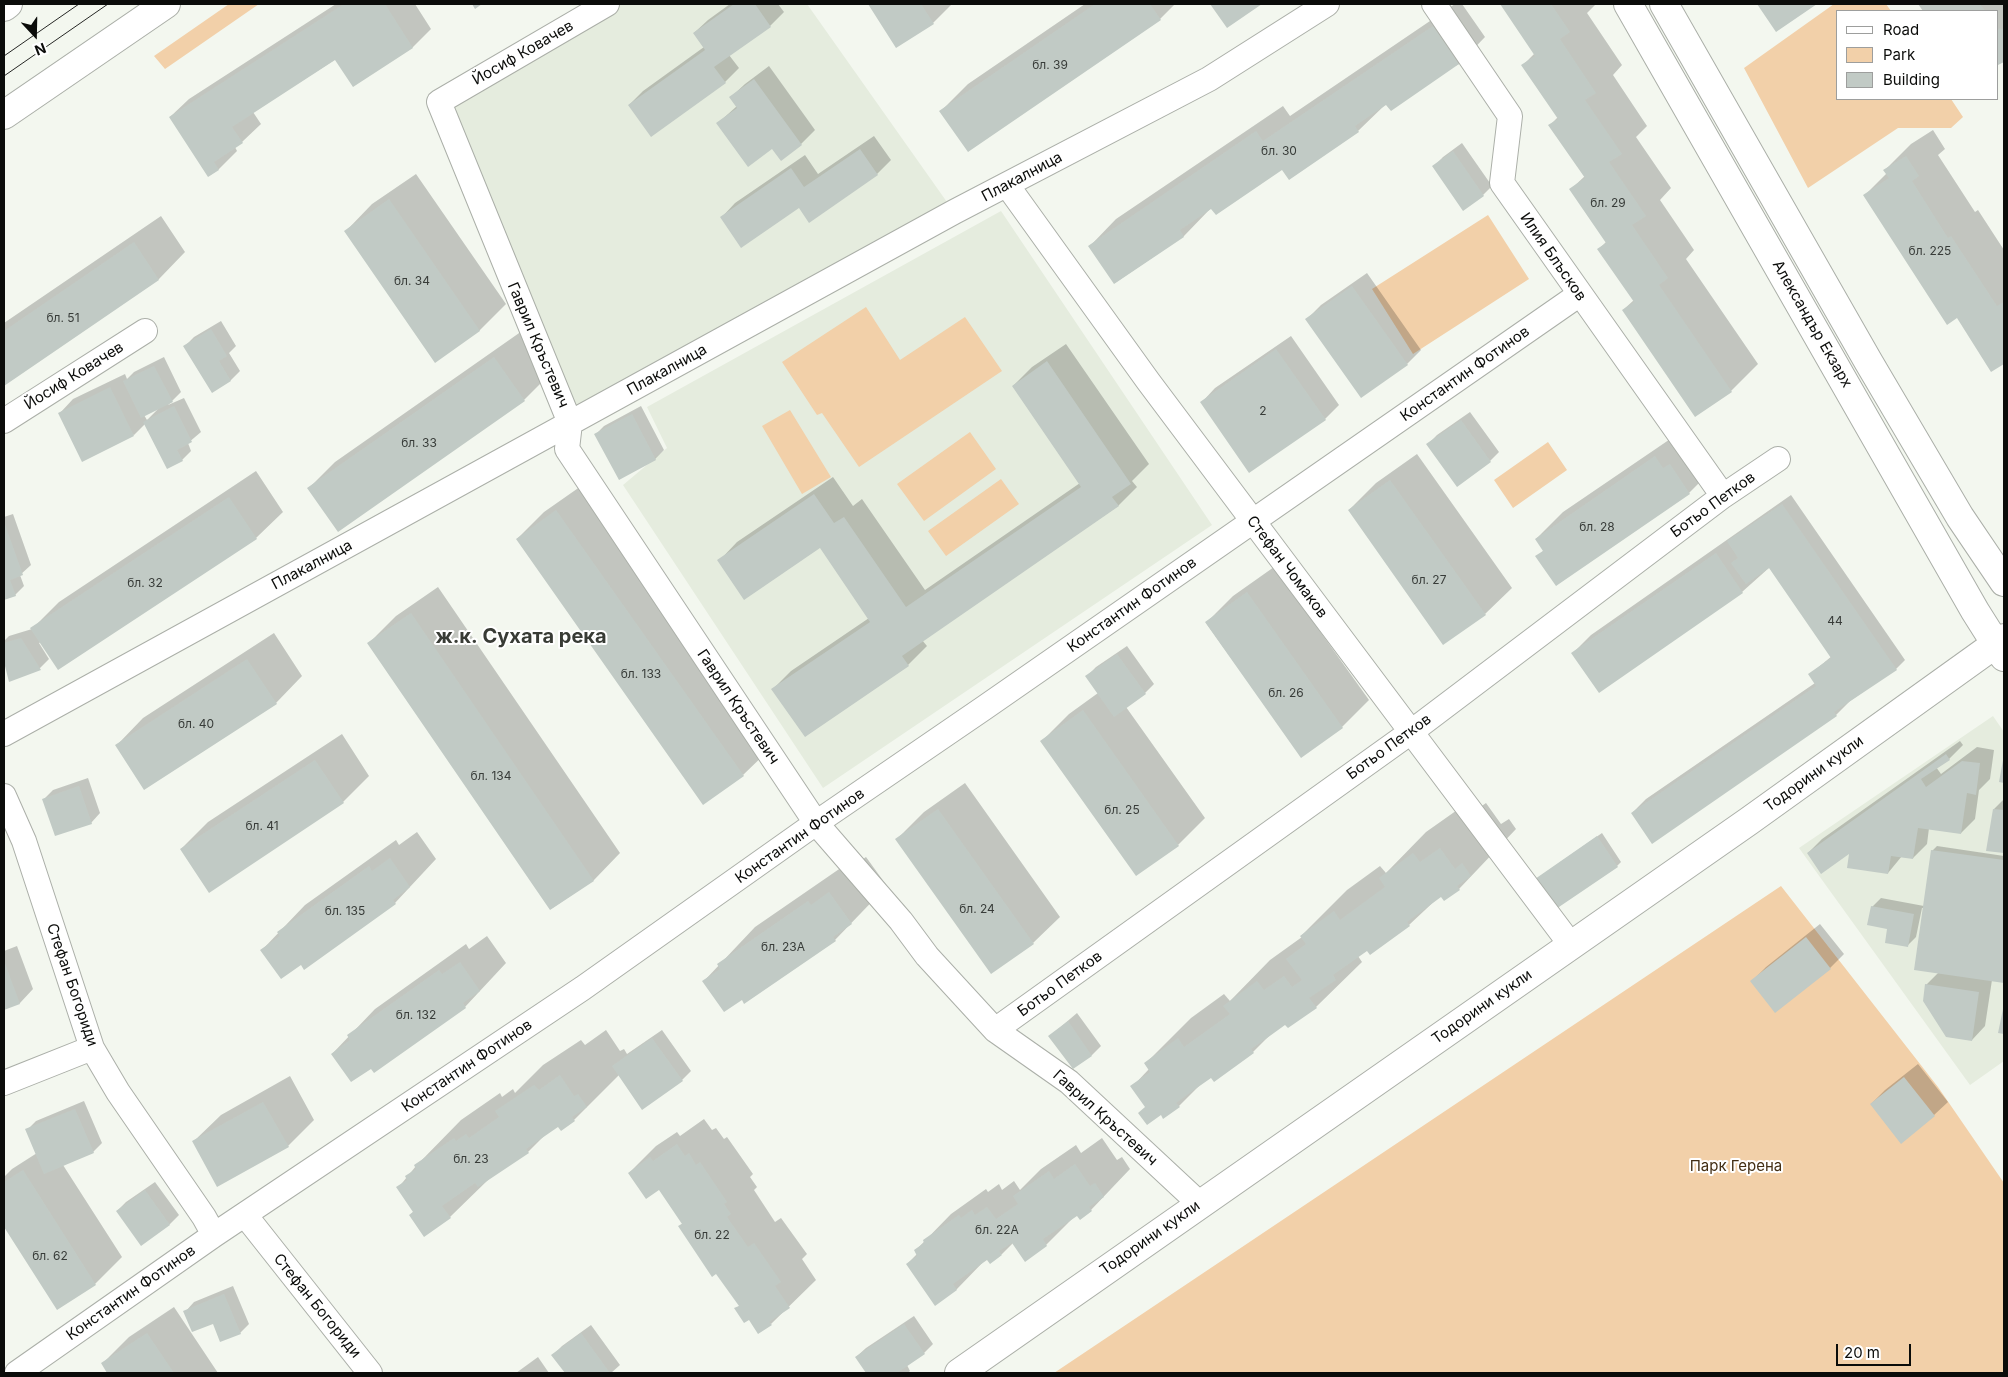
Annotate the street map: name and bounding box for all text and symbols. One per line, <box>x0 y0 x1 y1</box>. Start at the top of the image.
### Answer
north arrow <box>10 10 60 60</box>
legend <box>1836 10 1998 100</box>
street label: Йосиф Ковачев <box>469 17 577 89</box>
text: Road <box>1883 20 1919 39</box>
text: N <box>33 40 49 59</box>
text: Park <box>1883 45 1915 64</box>
house number: бл. 39 <box>1032 58 1068 72</box>
text: Building <box>1883 70 1940 89</box>
house number: бл. 30 <box>1261 144 1297 158</box>
street label: Плакалница <box>979 148 1065 206</box>
house number: бл. 29 <box>1590 196 1626 210</box>
street label: Илия Блъсков <box>1516 210 1590 304</box>
house number: бл. 225 <box>1909 244 1951 258</box>
street label: Александър Екзарх <box>1768 257 1856 391</box>
house number: бл. 34 <box>394 274 430 288</box>
street label: Гаврил Кръстевич <box>503 280 573 410</box>
house number: бл. 51 <box>46 311 80 325</box>
street label: Константин Фотинов <box>1397 323 1533 425</box>
street label: Йосиф Ковачев <box>21 338 127 414</box>
street label: Плакалница <box>624 341 710 399</box>
house number: 2 <box>1259 404 1267 418</box>
house number: бл. 33 <box>401 436 437 450</box>
street label: Ботьо Петков <box>1667 468 1759 542</box>
street label: Стефан Чомаков <box>1243 512 1331 622</box>
house number: бл. 28 <box>1579 520 1615 534</box>
street label: Плакалница <box>269 536 355 594</box>
street label: Константин Фотинов <box>1064 554 1200 656</box>
house number: бл. 27 <box>1412 573 1446 587</box>
house number: бл. 32 <box>127 576 163 590</box>
house number: 44 <box>1827 614 1843 628</box>
district label: ж.к. Сухата река <box>435 625 607 649</box>
street label: Гаврил Кръстевич <box>693 646 783 768</box>
house number: бл. 133 <box>621 667 661 681</box>
house number: бл. 26 <box>1268 686 1304 700</box>
street label: Ботьо Петков <box>1343 710 1435 784</box>
house number: бл. 40 <box>178 717 214 731</box>
street label: Тодорини кукли <box>1761 732 1867 816</box>
house number: бл. 134 <box>471 769 511 783</box>
street label: Константин Фотинов <box>732 785 868 887</box>
house number: бл. 25 <box>1104 803 1140 817</box>
house number: бл. 41 <box>245 819 279 833</box>
house number: бл. 24 <box>959 902 995 916</box>
house number: бл. 135 <box>325 904 365 918</box>
street label: Стефан Богориди <box>43 921 101 1049</box>
house number: бл. 23А <box>761 940 805 954</box>
street label: Ботьо Петков <box>1014 947 1106 1021</box>
street label: Тодорини кукли <box>1428 966 1536 1048</box>
house number: бл. 132 <box>396 1008 436 1022</box>
street label: Константин Фотинов <box>398 1016 536 1116</box>
street label: Гаврил Кръстевич <box>1049 1066 1161 1170</box>
house number: бл. 23 <box>453 1152 489 1166</box>
park label: Парк Герена <box>1690 1157 1782 1175</box>
street label: Тодорини кукли <box>1096 1197 1204 1279</box>
house number: бл. 22А <box>975 1223 1019 1237</box>
house number: бл. 22 <box>694 1228 730 1242</box>
street label: Константин Фотинов <box>63 1242 199 1344</box>
house number: бл. 62 <box>32 1249 68 1263</box>
street label: Стефан Богориди <box>269 1250 365 1362</box>
scale bar <box>1838 1334 1913 1366</box>
text: 20 m <box>1844 1343 1880 1362</box>

